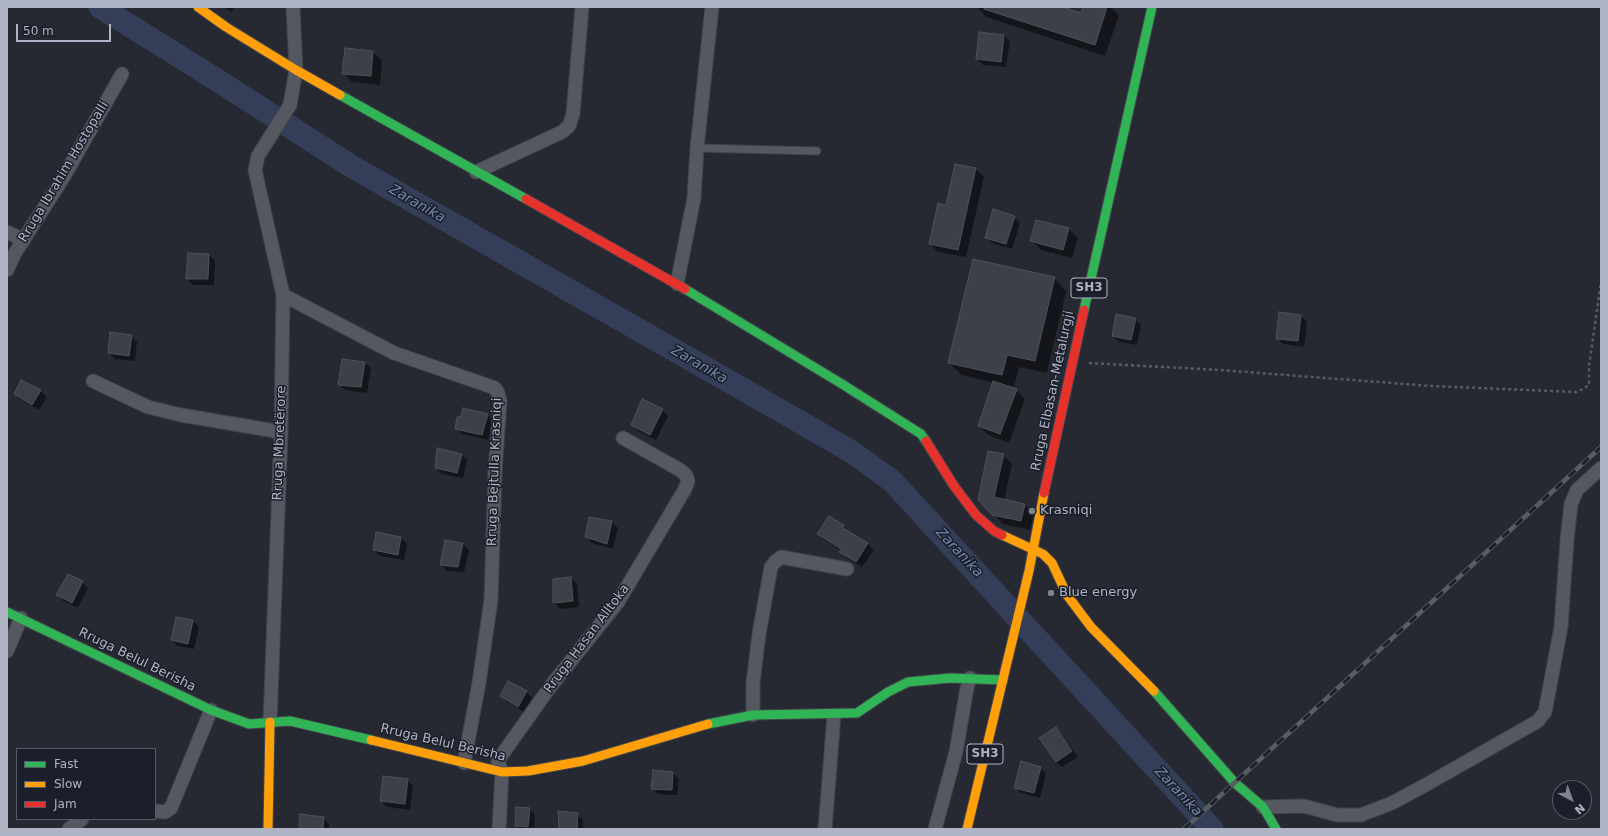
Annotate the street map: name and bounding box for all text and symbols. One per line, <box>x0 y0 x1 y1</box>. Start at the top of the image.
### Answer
scale bar <box>18 16 113 42</box>
text: 50 m <box>23 24 54 38</box>
street label: Rruga Ibrahim Hostopalli <box>16 99 112 245</box>
water label: Zaranika <box>386 181 448 227</box>
road number: SH3 <box>1071 278 1107 298</box>
street label: Rruga Elbasan-Metalurgji <box>1028 309 1078 473</box>
water label: Zaranika <box>668 342 730 388</box>
street label: Rruga Mbretërore <box>270 385 290 501</box>
street label: Rruga Bejtulla Krasniqi <box>485 398 505 546</box>
place label: Krasniqi <box>1040 503 1092 519</box>
marker: Krasniqi <box>1027 506 1037 516</box>
water label: Zaranika <box>932 525 986 581</box>
street label: Rruga Hasan Alltoka <box>541 581 633 697</box>
place label: Blue energy <box>1059 585 1137 601</box>
marker: Blue energy <box>1046 588 1056 598</box>
street label: Rruga Belul Berisha <box>76 625 198 695</box>
street label: Rruga Belul Berisha <box>379 721 507 765</box>
road number: SH3 <box>967 744 1003 764</box>
legend <box>16 748 156 820</box>
text: Fast <box>54 757 78 771</box>
water label: Zaranika <box>1151 764 1205 820</box>
text: Slow <box>54 777 82 791</box>
north arrow <box>1552 780 1592 820</box>
text: Jam <box>54 797 77 811</box>
text: N <box>1572 801 1587 817</box>

